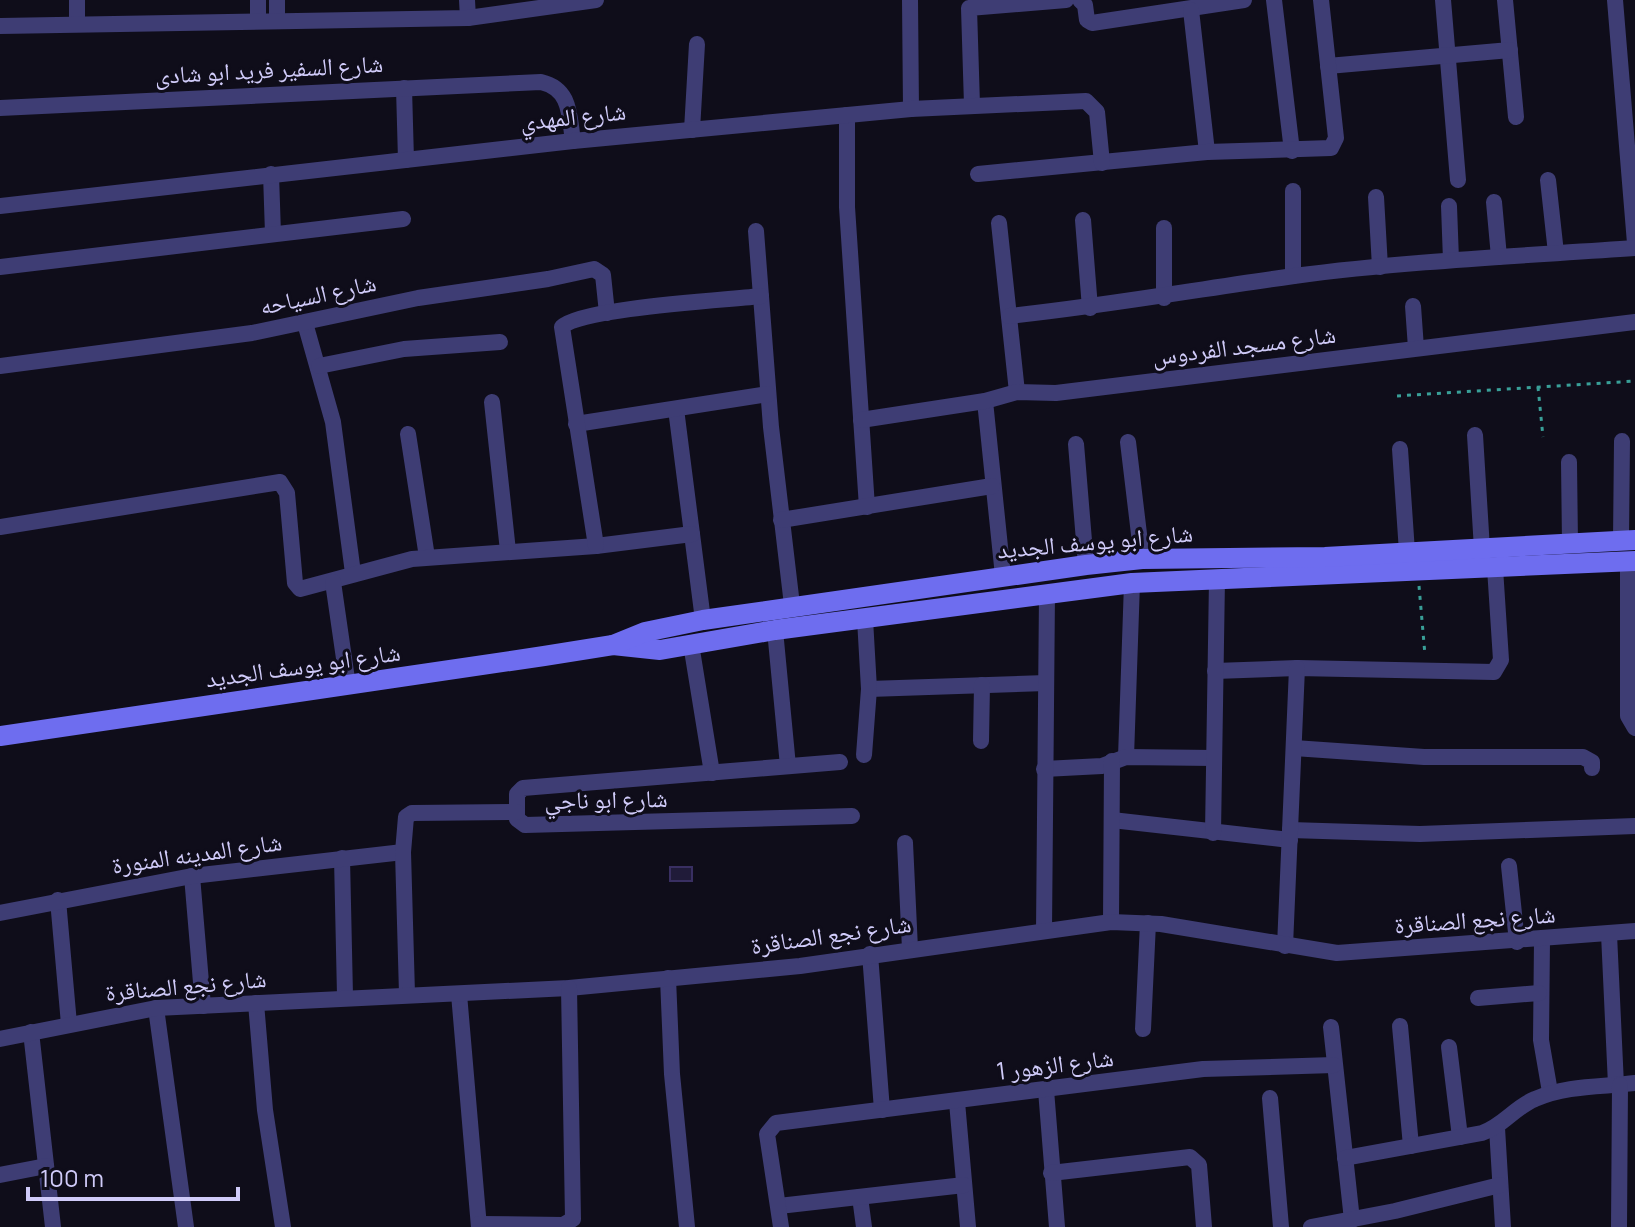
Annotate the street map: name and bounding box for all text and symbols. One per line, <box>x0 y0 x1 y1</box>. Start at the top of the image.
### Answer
street label: شارع السفير فريد ابو شادى <box>154 46 384 91</box>
street label: شارع المهدي <box>518 94 628 142</box>
street label: شارع السياحه <box>257 265 379 322</box>
street label: شارع مسجد الفردوس <box>1150 317 1337 372</box>
street label: شارع ابو يوسف الجديد <box>996 516 1194 565</box>
street label: شارع ابو يوسف الجديد <box>203 635 402 695</box>
street label: شارع ابو ناجي <box>544 781 668 820</box>
street label: شارع المدينه المنورة <box>110 824 284 881</box>
street label: شارع نجع الصناقرة <box>1393 896 1557 941</box>
street label: شارع نجع الصناقرة <box>749 906 913 961</box>
street label: شارع نجع الصناقرة <box>104 961 268 1008</box>
street label: شارع الزهور 1 <box>994 1040 1115 1087</box>
scale bar <box>28 1151 238 1201</box>
text: 100 m <box>40 1161 104 1194</box>

